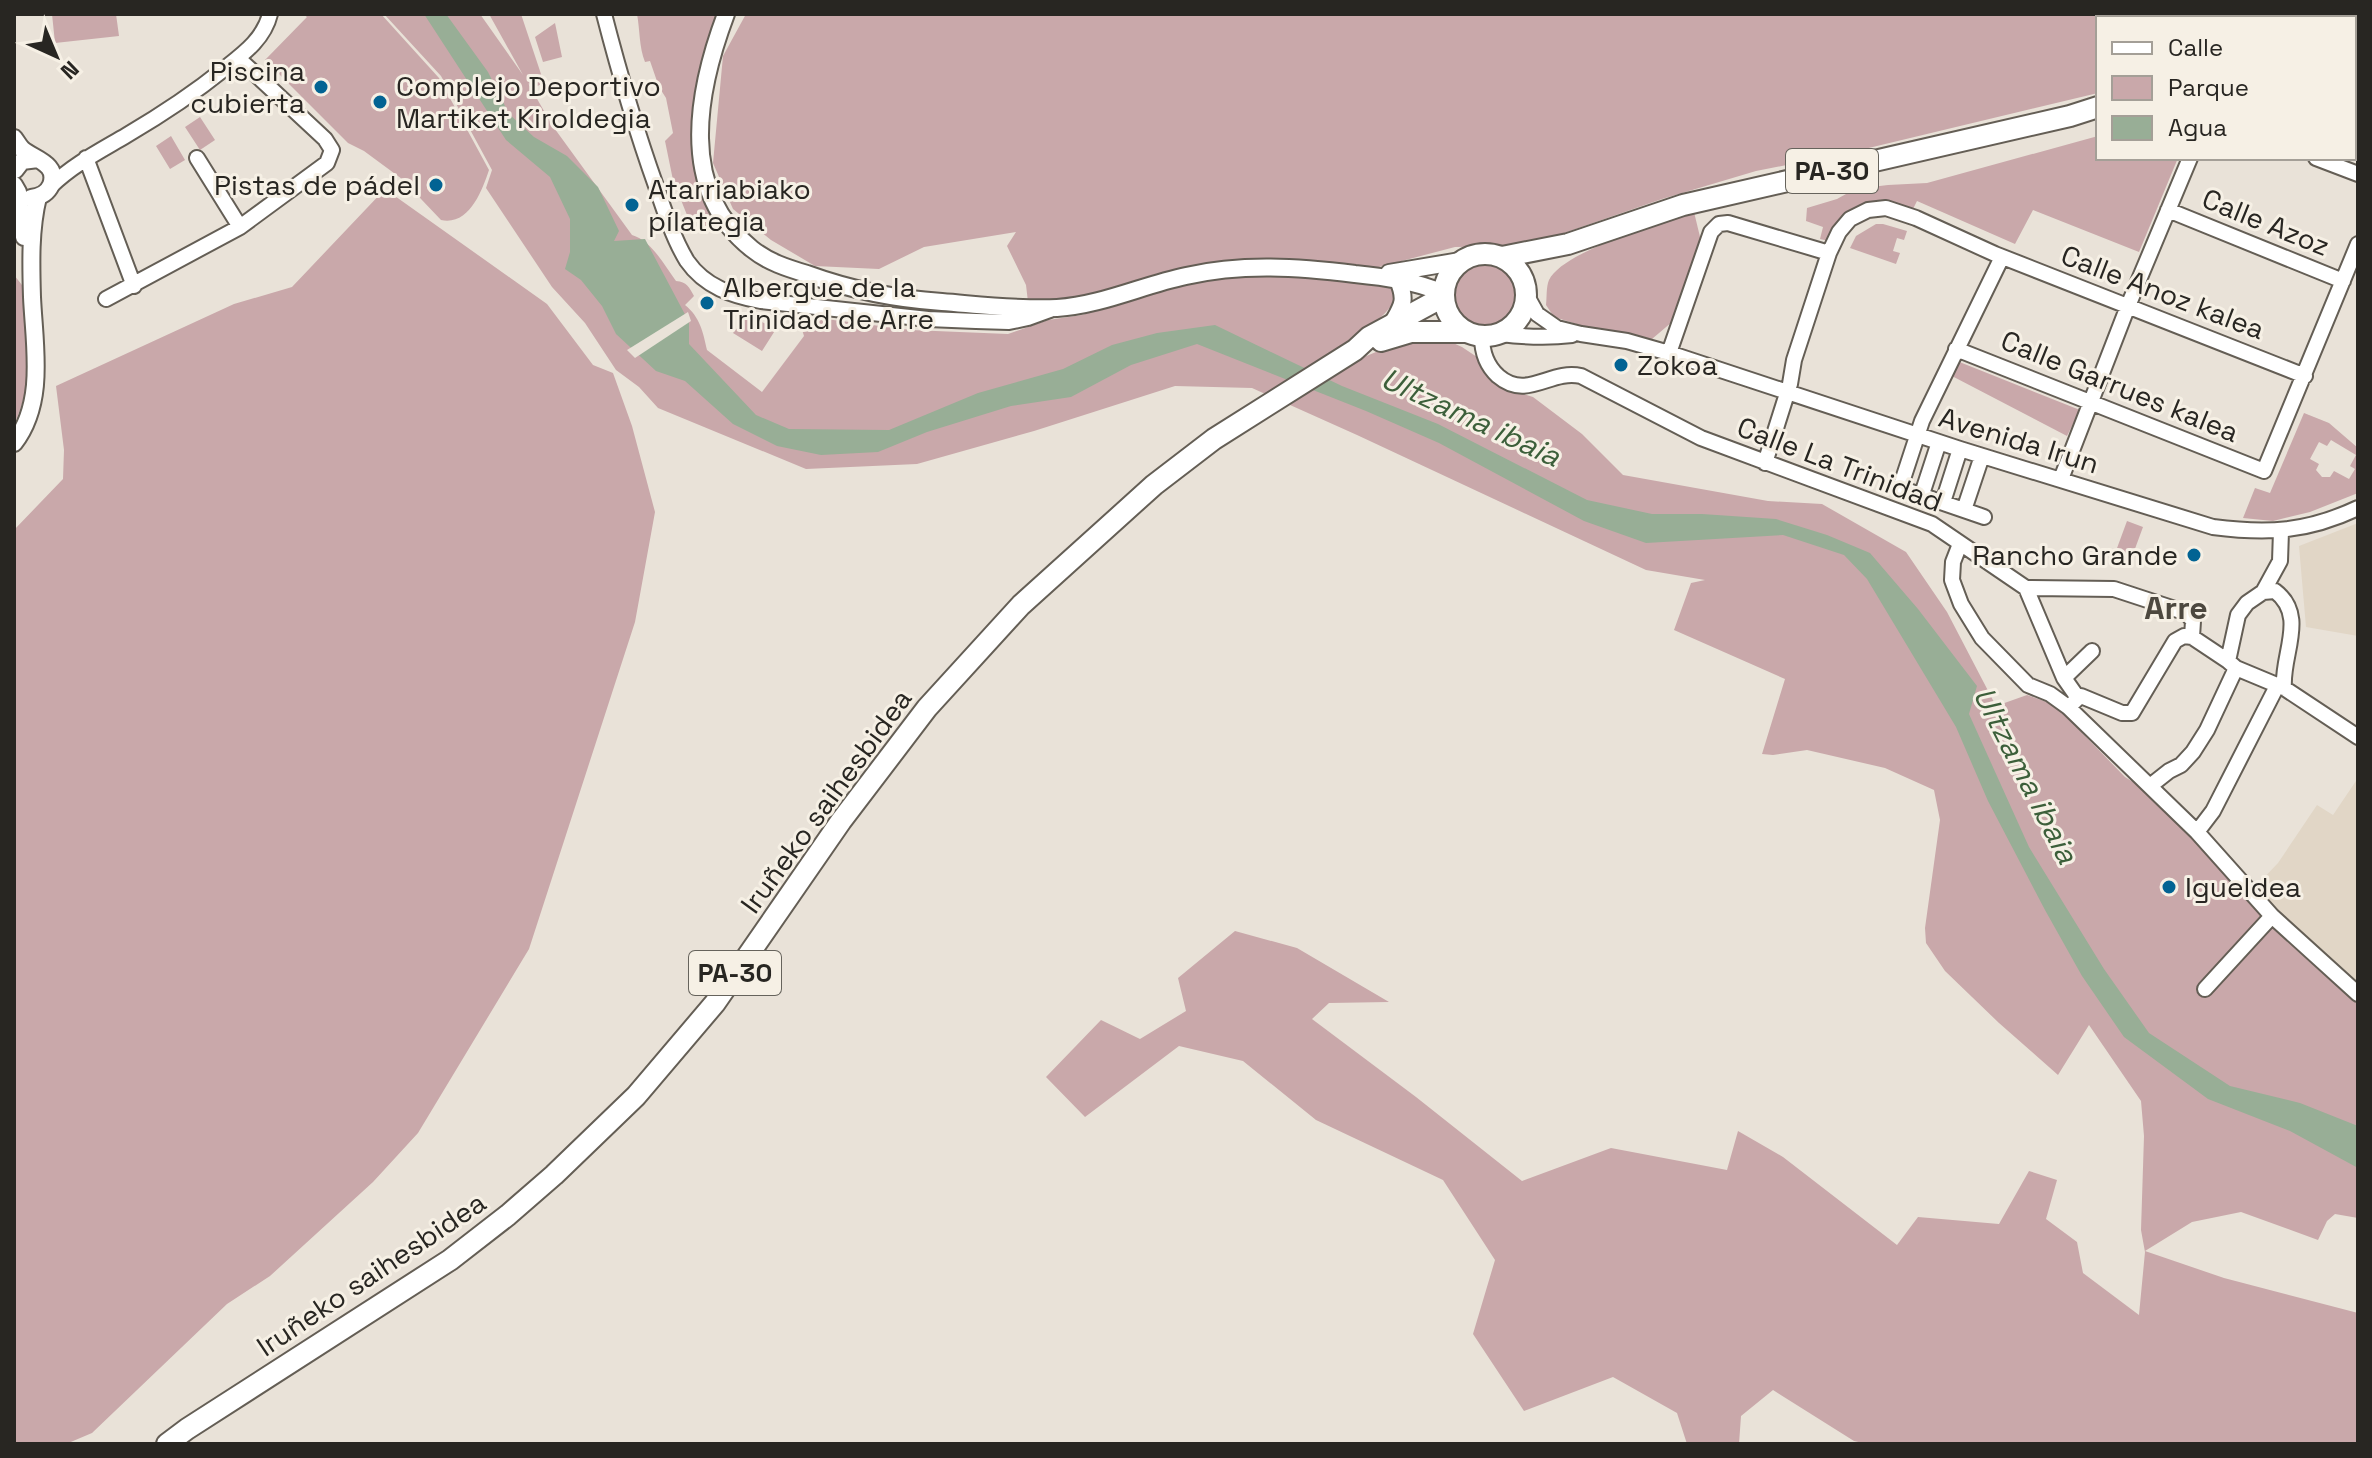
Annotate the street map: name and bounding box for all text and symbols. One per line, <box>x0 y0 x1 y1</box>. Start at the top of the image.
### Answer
north arrow <box>16 16 96 96</box>
legend <box>2096 16 2356 160</box>
text: Calle <box>2168 32 2223 63</box>
place label: Piscina cubierta <box>190 53 305 121</box>
text: N <box>55 55 85 86</box>
place label: Complejo Deportivo Martiket Kiroldegia <box>396 68 661 136</box>
text: Parque <box>2168 72 2249 103</box>
marker: Piscina cubierta <box>312 78 330 96</box>
marker: Complejo Deportivo Martiket Kiroldegia <box>371 93 389 111</box>
text: Agua <box>2168 112 2227 143</box>
road number: PA-30 <box>1786 149 1878 193</box>
place label: Pistas de pádel <box>214 167 420 203</box>
place label: Atarriabiako pílategia <box>648 171 811 239</box>
marker: Pistas de pádel <box>427 176 445 194</box>
street label: Calle Azoz <box>2197 180 2335 264</box>
marker: Atarriabiako pílategia <box>623 196 641 214</box>
street label: Calle Anoz kalea <box>2056 237 2270 347</box>
place label: Albergue de la Trinidad de Arre <box>723 269 934 337</box>
marker: Albergue de la Trinidad de Arre <box>698 294 716 312</box>
street label: Calle Garrues kalea <box>1996 322 2244 450</box>
place label: Zokoa <box>1637 347 1718 383</box>
marker: Zokoa <box>1612 356 1630 374</box>
water label: Ultzama ibaia <box>1375 358 1567 476</box>
street label: Avenida Irun <box>1935 399 2103 481</box>
street label: Calle La Trinidad <box>1732 408 1948 520</box>
place label: Rancho Grande <box>1972 537 2178 573</box>
marker: Rancho Grande <box>2185 546 2203 564</box>
district label: Arre <box>2144 588 2208 628</box>
water label: Ultzama ibaia <box>1965 680 2088 871</box>
street label: Iruñeko saihesbidea <box>732 682 920 920</box>
place label: Igueldea <box>2185 869 2301 905</box>
marker: Igueldea <box>2160 878 2178 896</box>
road number: PA-30 <box>689 951 781 995</box>
street label: Iruñeko saihesbidea <box>250 1184 492 1364</box>

